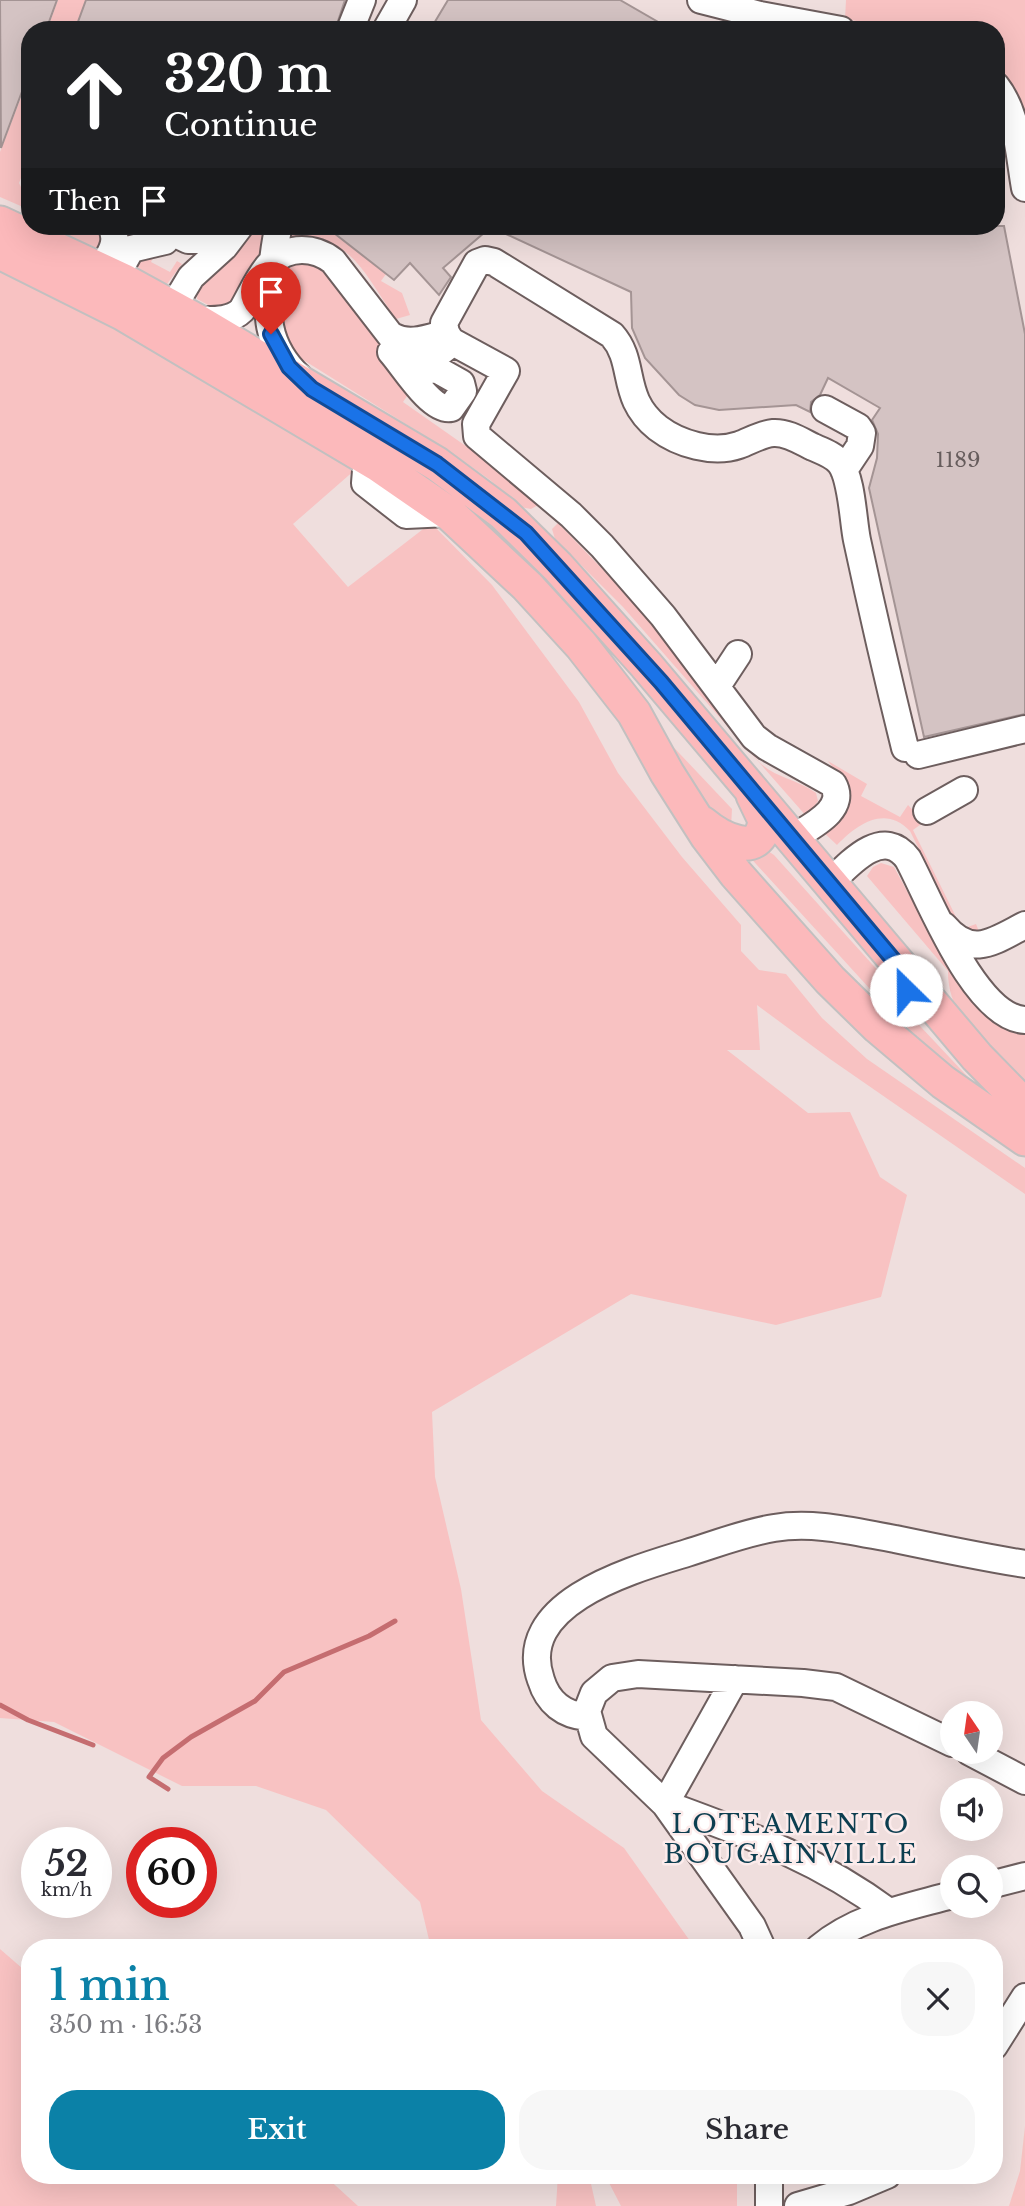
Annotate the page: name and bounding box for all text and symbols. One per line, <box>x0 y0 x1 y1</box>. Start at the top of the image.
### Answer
text: 320 m <box>164 44 331 105</box>
icon: ahead <box>49 49 140 140</box>
text: Continue <box>164 105 317 145</box>
icon: arrive <box>135 182 173 220</box>
text: Then <box>49 185 121 217</box>
pin <box>241 262 301 334</box>
icon: arrive <box>252 273 290 311</box>
house number: 1189 <box>936 447 980 473</box>
position arrow <box>869 953 943 1027</box>
north arrow <box>940 1701 1003 1764</box>
map controls <box>940 1701 1003 1918</box>
button: sound <box>940 1778 1003 1841</box>
district label: LOTEAMENTO BOUGAINVILLE <box>664 1808 918 1870</box>
speed limit sign: 60 <box>126 1827 217 1918</box>
text: 52 <box>45 1842 88 1885</box>
button: search <box>940 1855 1003 1918</box>
text: km/h <box>41 1879 92 1901</box>
text: 1 min <box>49 1959 170 2011</box>
button: close <box>901 1962 975 2036</box>
text: 350 m · 16:53 <box>49 2011 203 2039</box>
button: Exit <box>49 2090 505 2170</box>
button: Share <box>519 2090 975 2170</box>

